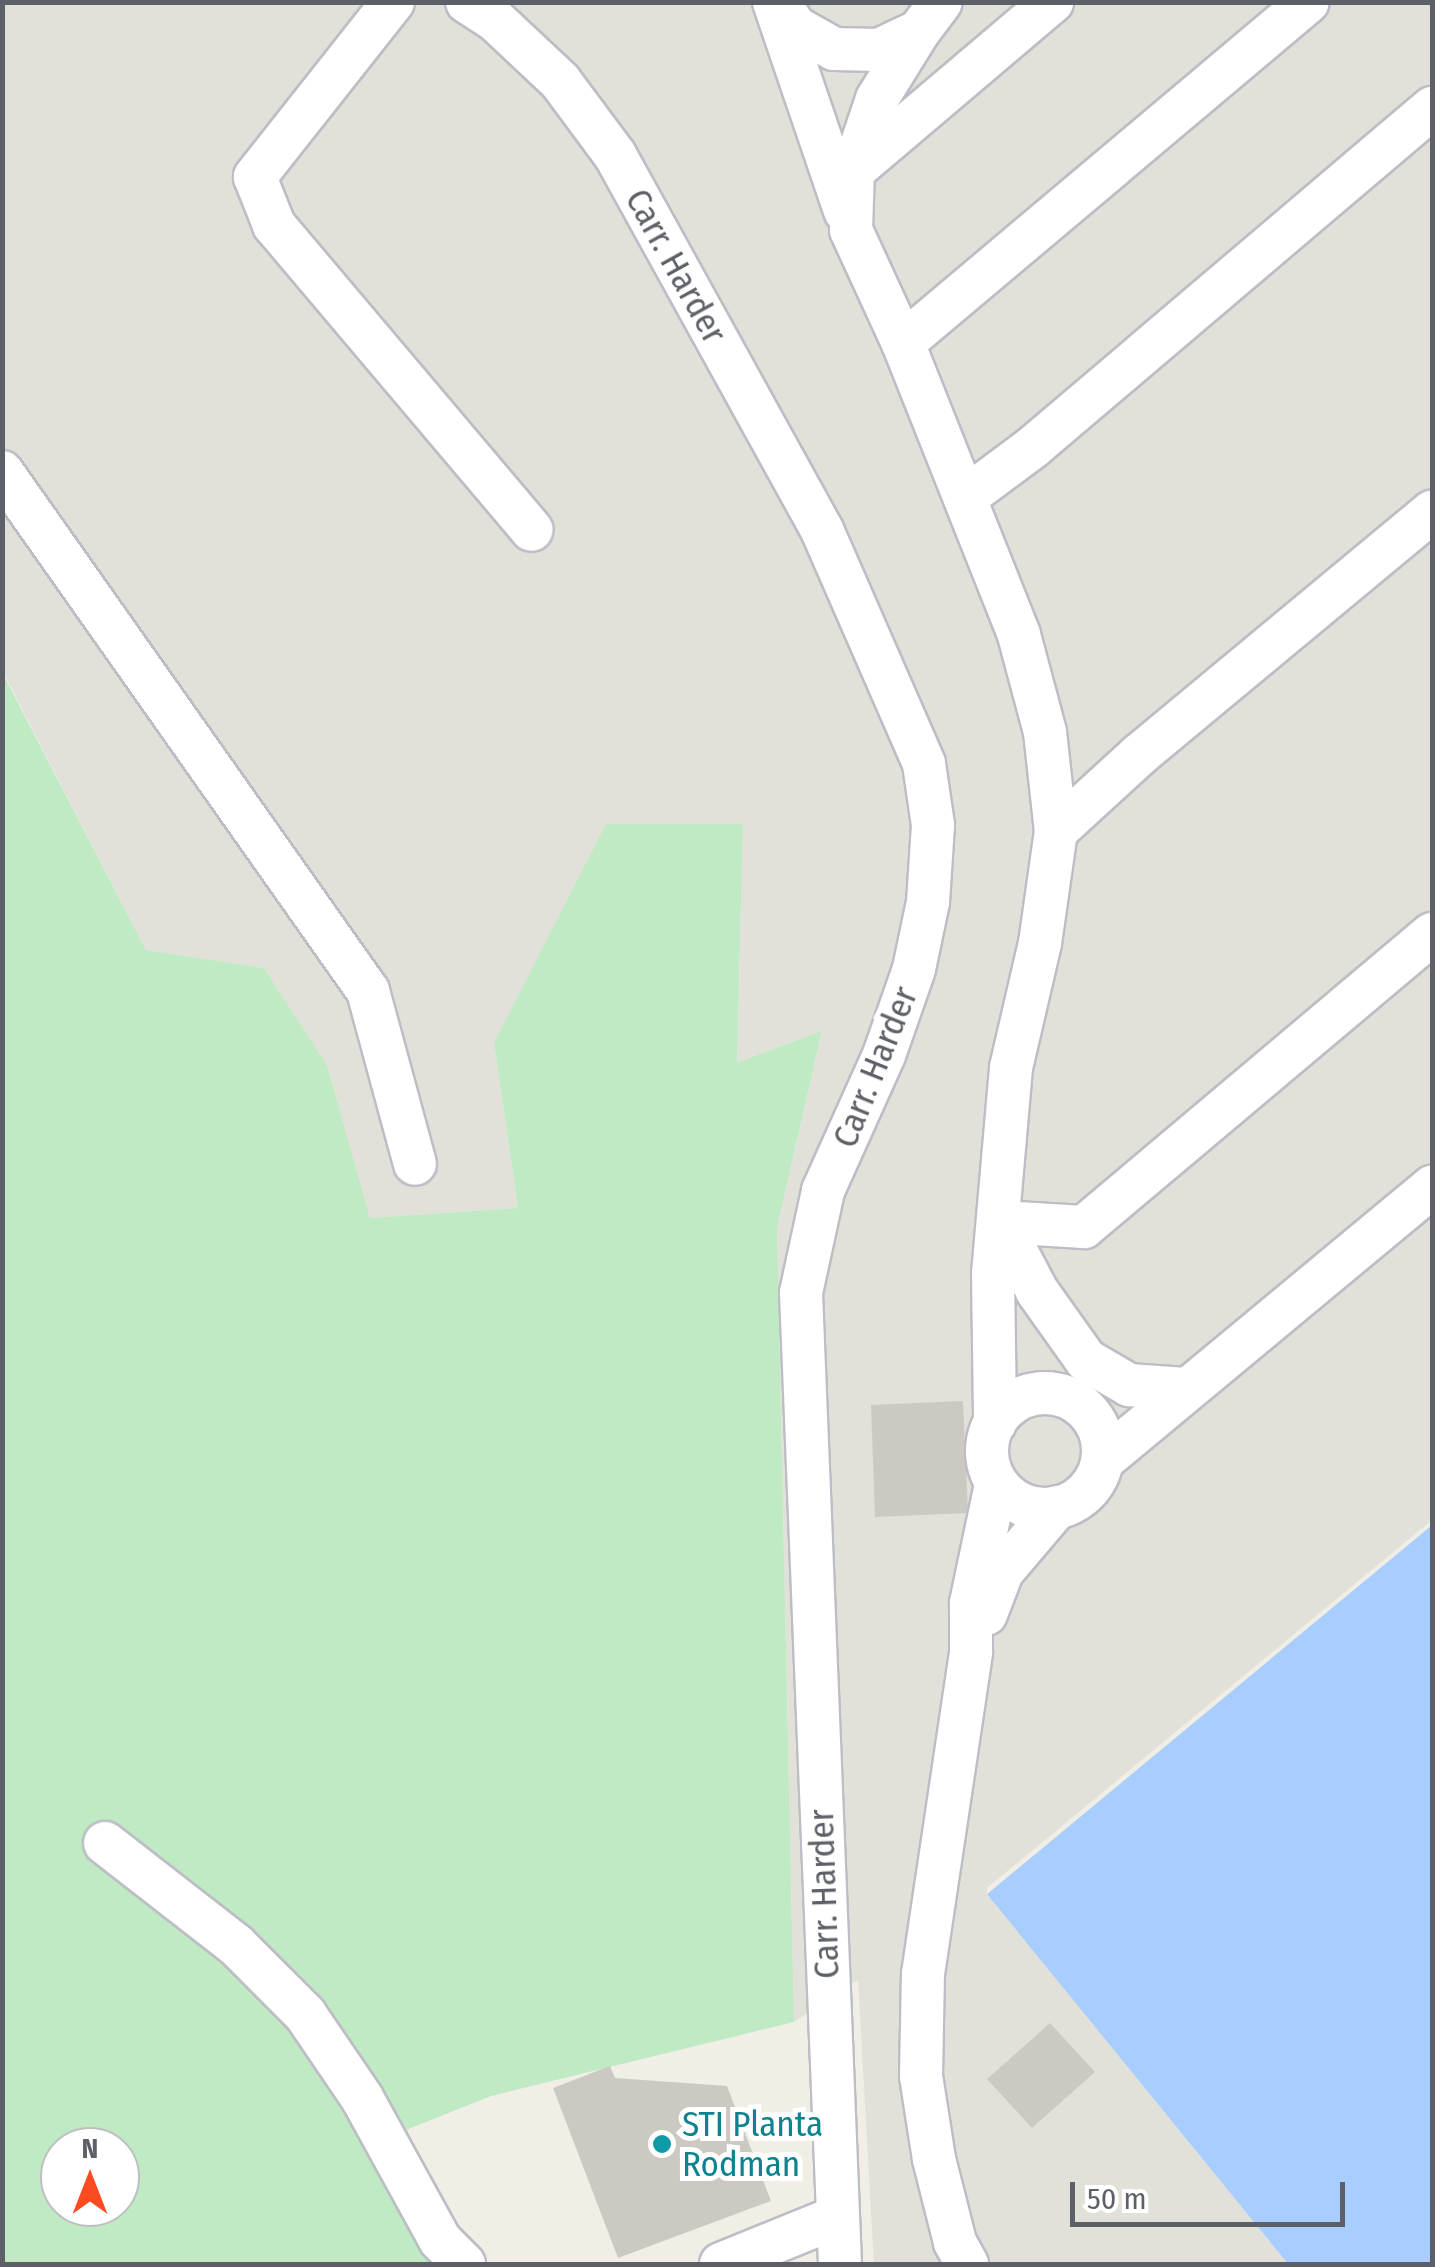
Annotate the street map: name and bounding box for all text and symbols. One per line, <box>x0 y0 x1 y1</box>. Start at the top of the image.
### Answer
street label: Carr. Harder <box>616 182 736 350</box>
street label: Carr. Harder <box>824 980 926 1154</box>
street label: Carr. Harder <box>800 1808 848 1980</box>
place label: STI Planta Rodman <box>682 2103 823 2185</box>
north arrow <box>40 2127 140 2227</box>
text: N <box>82 2132 98 2165</box>
marker: STI Planta Rodman <box>651 2133 673 2155</box>
scale bar <box>1075 2162 1350 2224</box>
text: 50 m <box>1087 2181 1147 2217</box>

